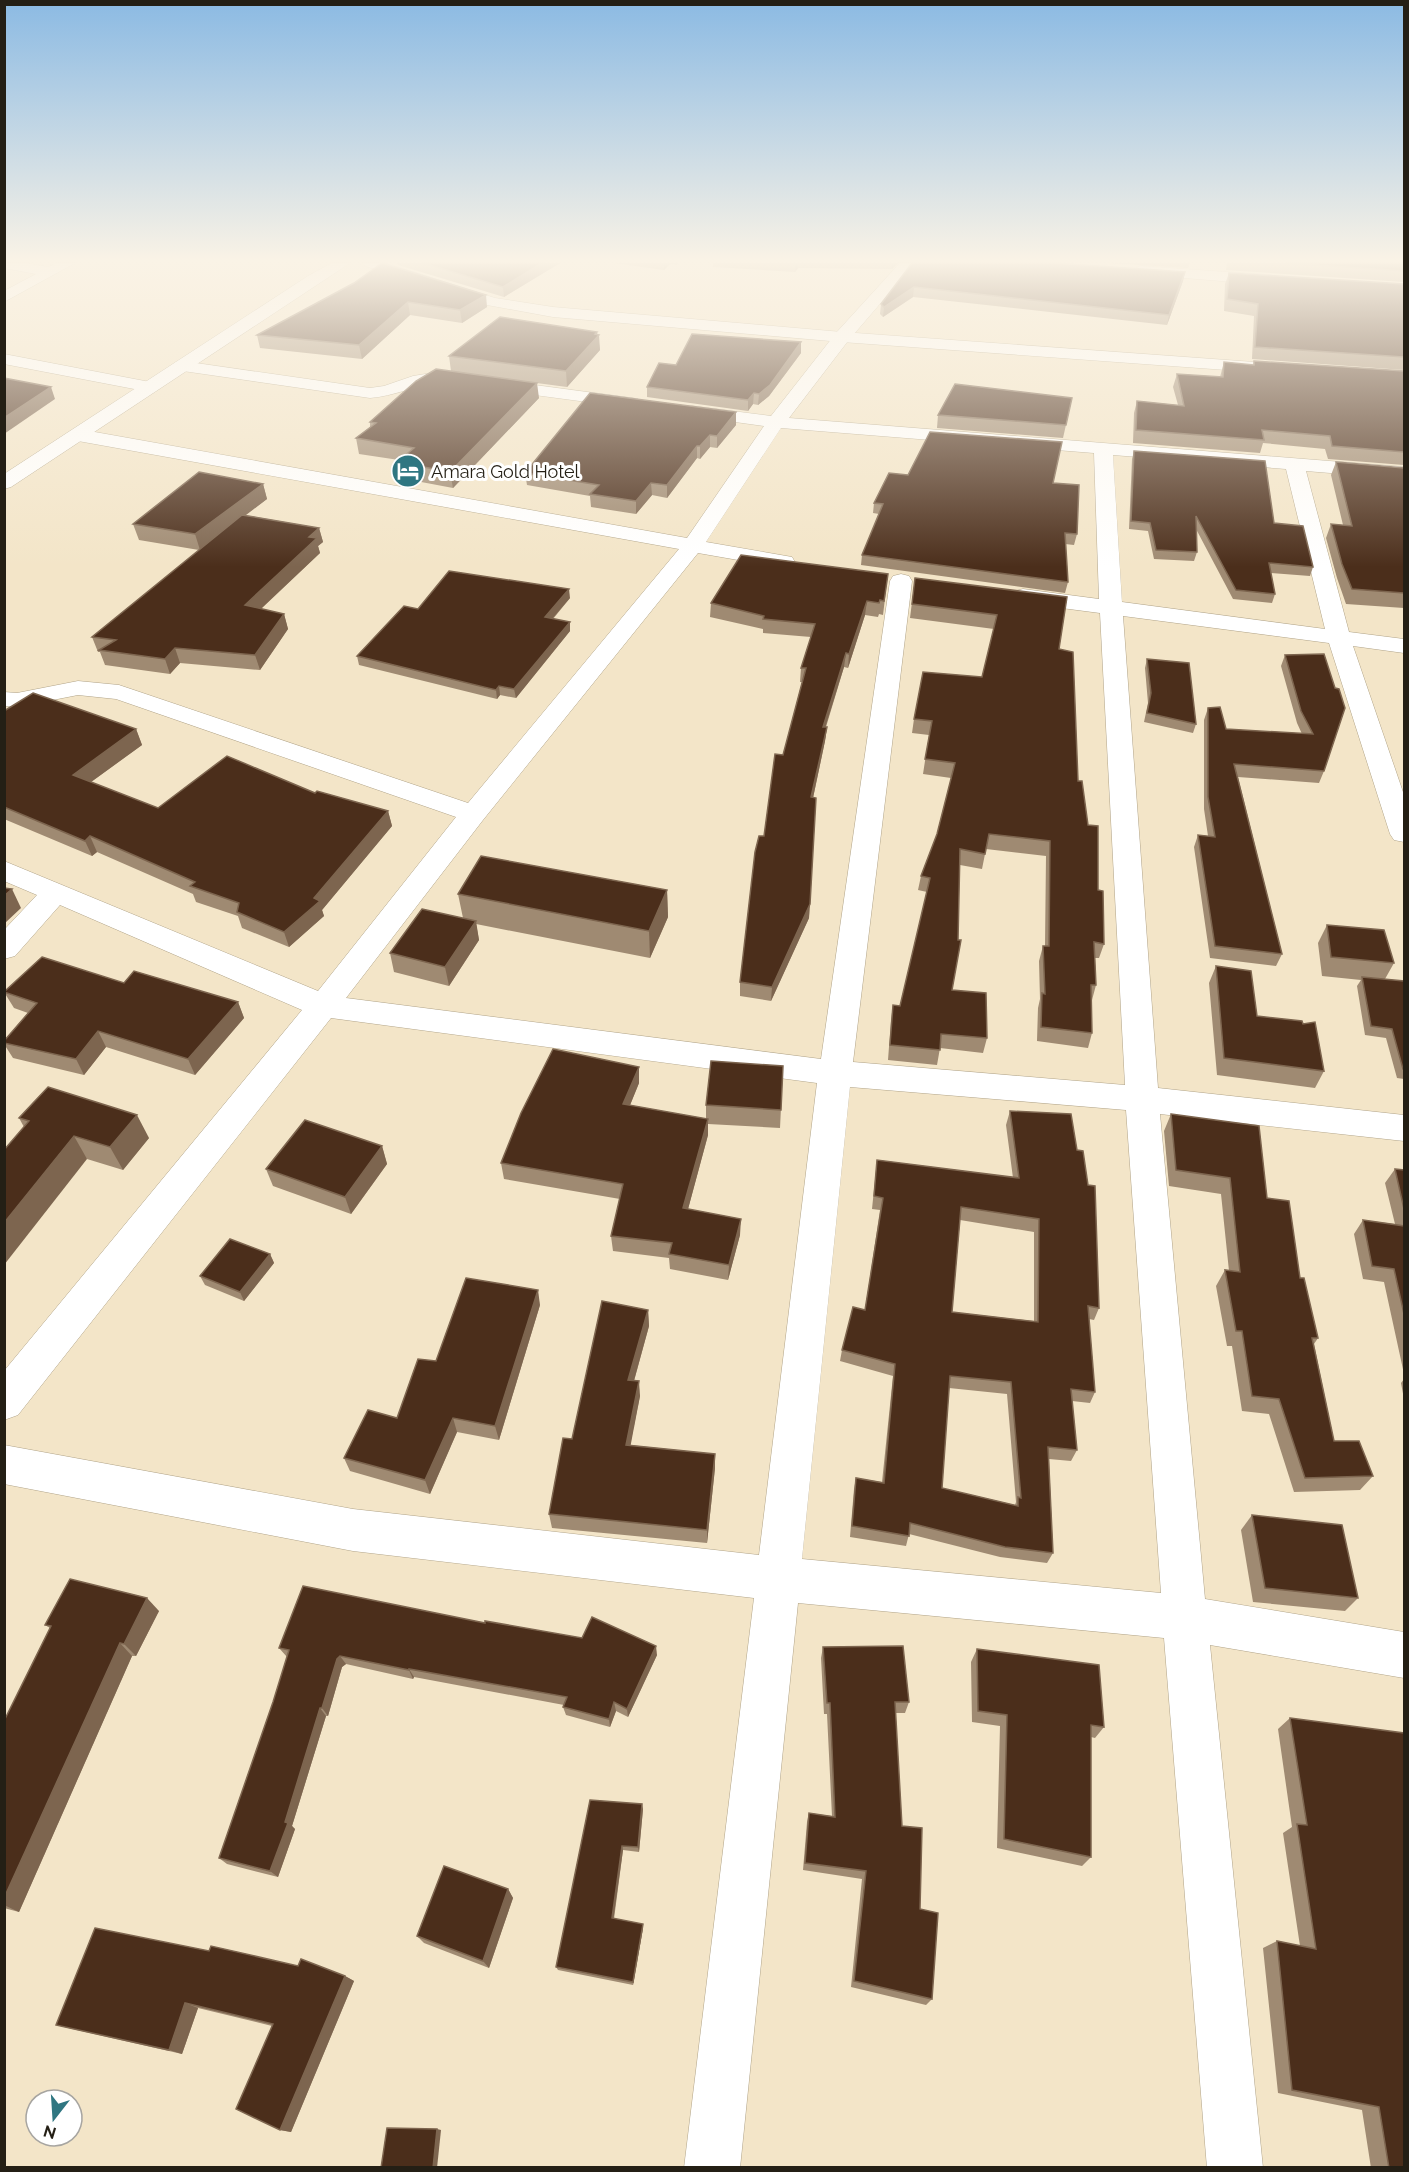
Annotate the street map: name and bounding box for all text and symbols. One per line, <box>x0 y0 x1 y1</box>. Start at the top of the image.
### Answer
hotel icon: Amara Gold Hotel <box>390 453 426 489</box>
place label: Amara Gold Hotel <box>431 461 580 482</box>
north arrow <box>24 2088 84 2148</box>
text: N <box>41 2121 58 2143</box>

